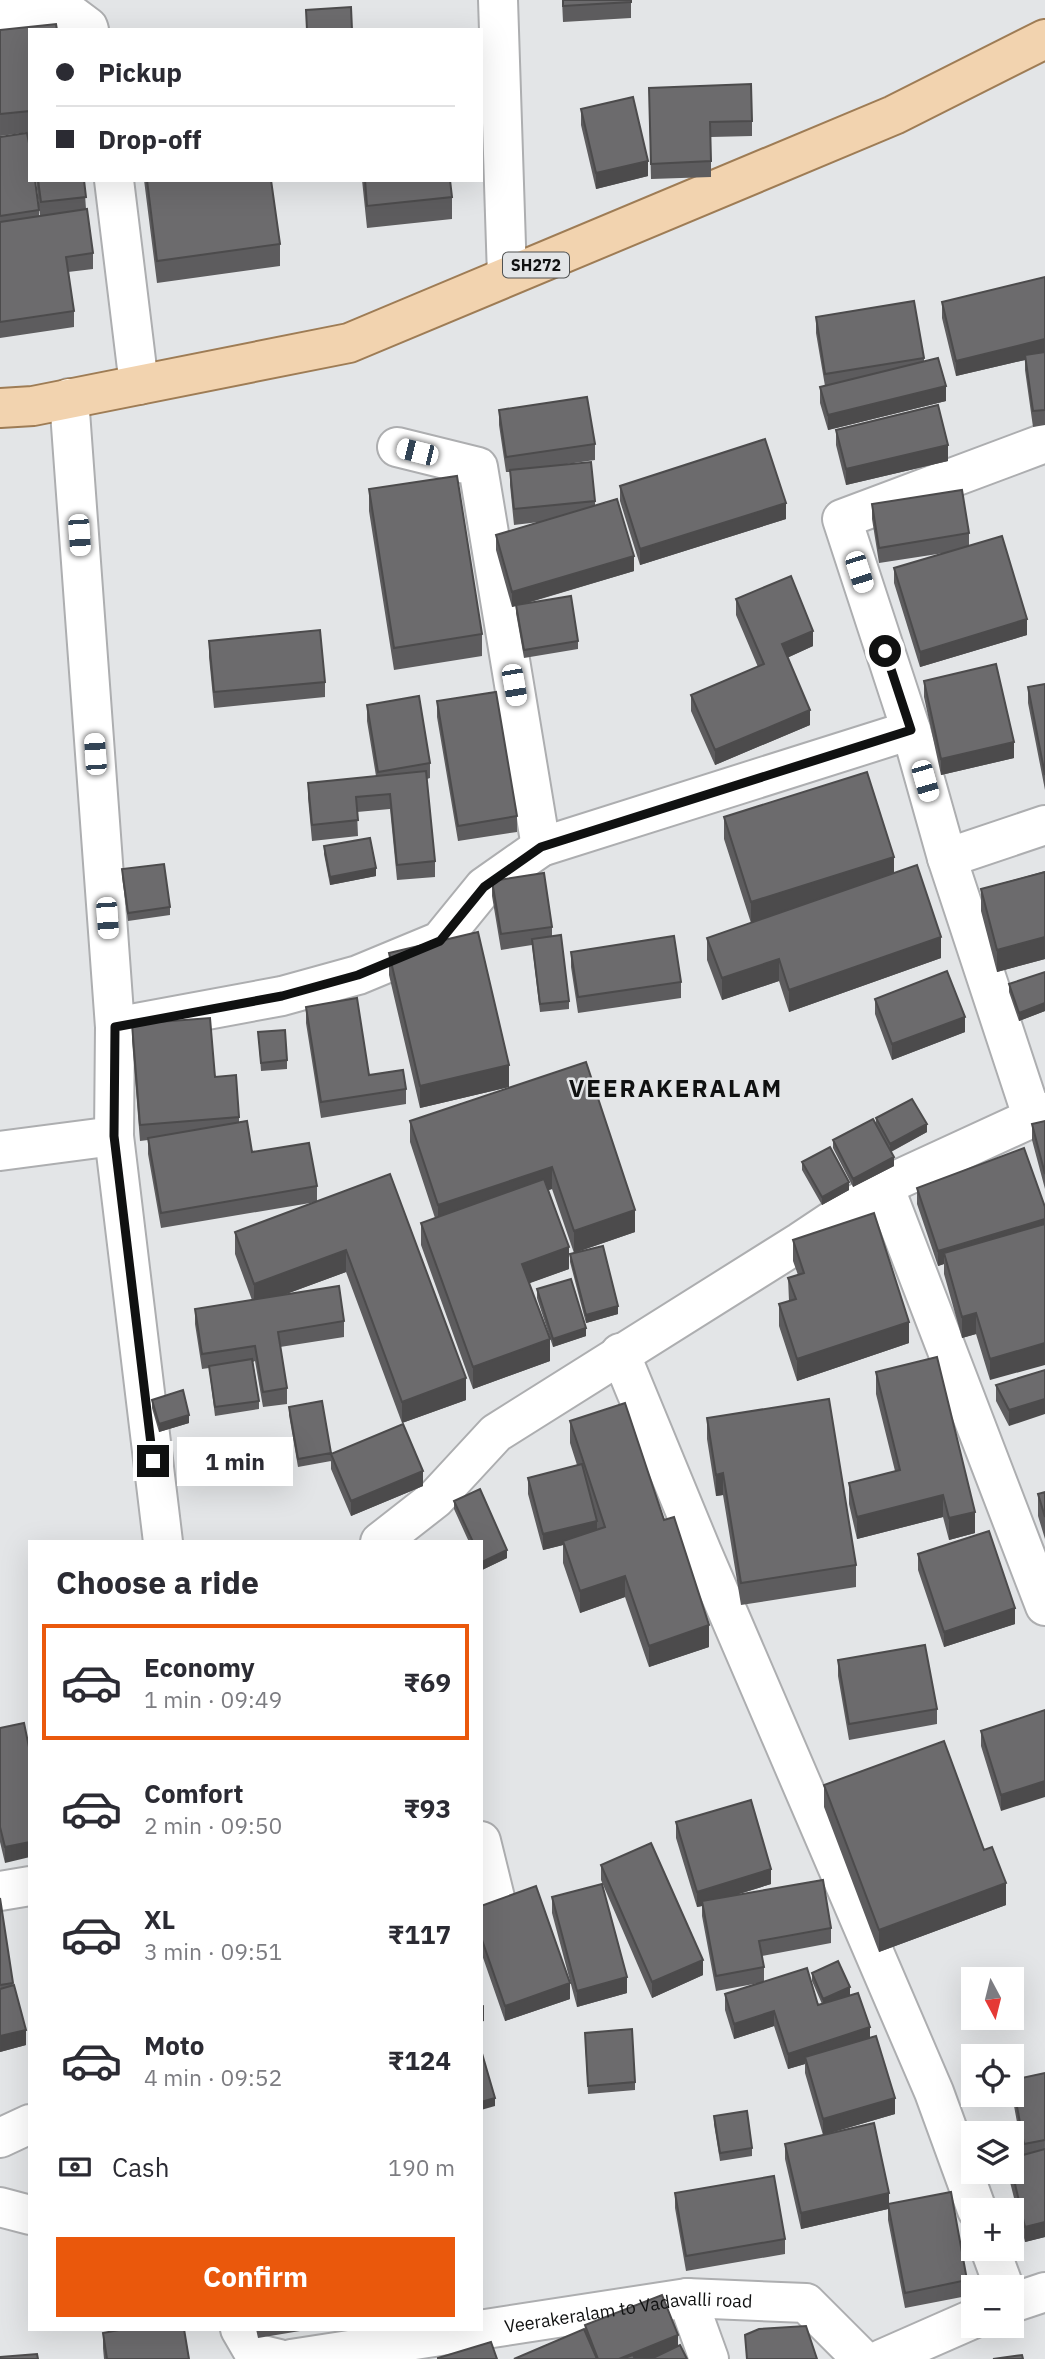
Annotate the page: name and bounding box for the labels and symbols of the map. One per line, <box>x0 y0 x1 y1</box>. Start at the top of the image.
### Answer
road number: SH272 <box>503 252 569 278</box>
car <box>395 437 440 467</box>
car <box>68 513 91 557</box>
car <box>843 549 876 595</box>
route start <box>869 635 901 667</box>
car <box>501 662 528 708</box>
car <box>84 732 107 776</box>
car <box>910 758 941 804</box>
car <box>96 896 119 940</box>
district label: VEERAKERALAM <box>569 1072 783 1104</box>
callout: 1 min <box>178 1436 293 1486</box>
route end <box>137 1445 169 1477</box>
north arrow <box>961 1967 1024 2030</box>
street label: Veerakeralam to Vadavalli road <box>503 2286 753 2337</box>

